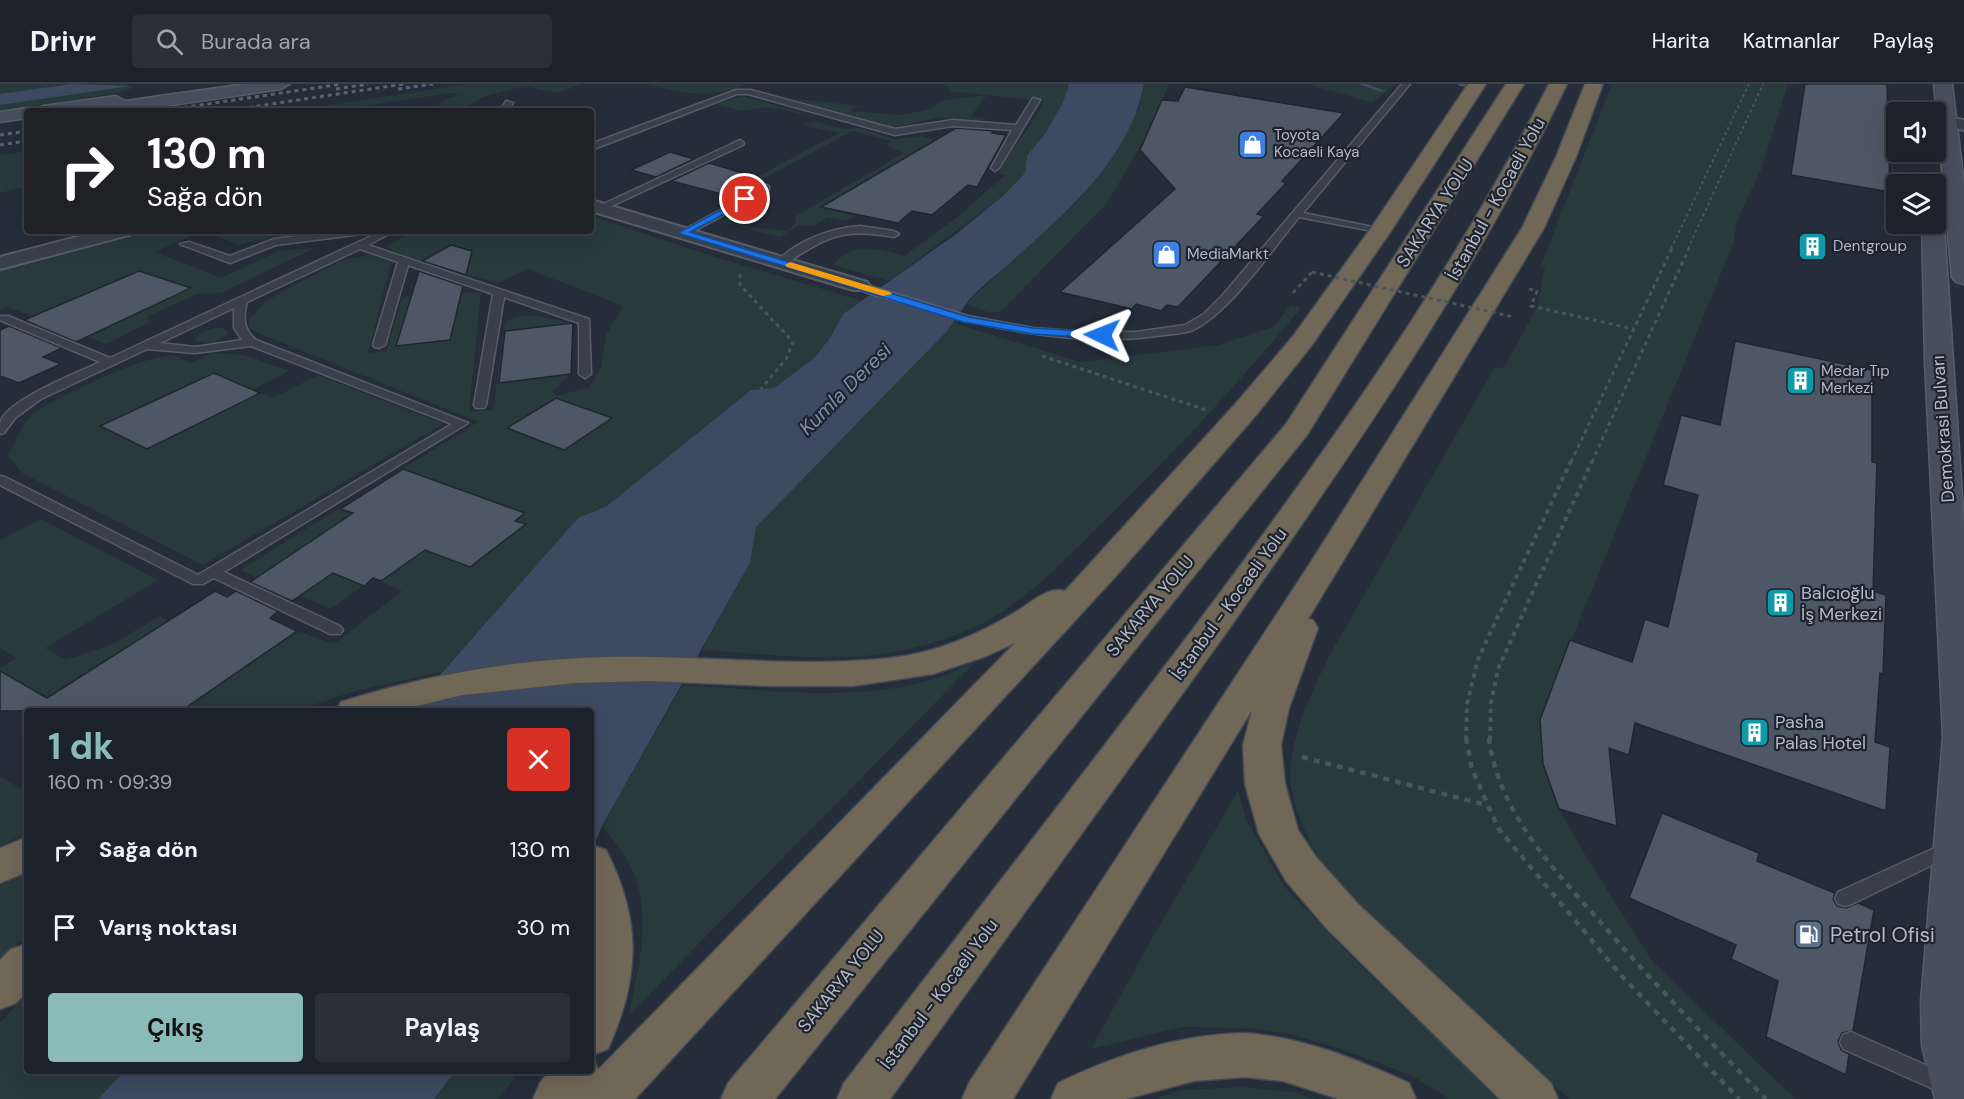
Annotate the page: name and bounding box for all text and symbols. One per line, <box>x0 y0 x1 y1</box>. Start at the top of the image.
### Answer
search box <box>132 14 552 68</box>
text: Drivr <box>30 23 96 60</box>
icon: search <box>153 25 186 58</box>
text: Burada ara <box>201 27 311 56</box>
text: Harita <box>1652 27 1710 55</box>
text: Katmanlar <box>1743 27 1840 55</box>
text: Paylaş <box>1873 27 1934 55</box>
map controls <box>1886 102 1946 234</box>
button: sound <box>1886 102 1946 162</box>
street label: İstanbul - Kocaeli Yolu <box>1441 113 1551 285</box>
place label: Toyota Kocaeli Kaya <box>1274 125 1360 162</box>
text: 130 m <box>147 126 267 181</box>
shop icon: Toyota Kocaeli Kaya <box>1237 128 1269 160</box>
icon: right <box>48 132 126 210</box>
street label: SAKARYA YOLU <box>1391 154 1479 272</box>
pin <box>719 173 770 224</box>
button: layers <box>1886 174 1946 234</box>
text: Sağa dön <box>147 179 263 214</box>
icon: arrive <box>728 182 761 215</box>
building icon: Dentgroup <box>1796 230 1828 262</box>
place label: Dentgroup <box>1833 236 1907 256</box>
shop icon: MediaMarkt <box>1150 238 1182 270</box>
place label: MediaMarkt <box>1187 244 1269 264</box>
position arrow <box>1070 303 1134 367</box>
water label: Kumla Deresi <box>793 337 897 441</box>
street label: Demokrasi Bulvarı <box>1926 355 1960 503</box>
place label: Medar Tıp Merkezi <box>1821 361 1890 398</box>
building icon: Medar Tıp Merkezi <box>1784 364 1816 396</box>
street label: İstanbul - Kocaeli Yolu <box>1166 523 1292 685</box>
street label: SAKARYA YOLU <box>1101 550 1199 662</box>
place label: Balcıoğlu İş Merkezi <box>1801 581 1882 626</box>
building icon: Balcıoğlu İş Merkezi <box>1764 587 1796 619</box>
place label: Pasha Palas Hotel <box>1775 710 1866 755</box>
building icon: Pasha Palas Hotel <box>1738 716 1770 748</box>
text: 1 dk <box>48 723 114 770</box>
button: close <box>507 728 570 791</box>
text: 160 m · 09:39 <box>48 769 172 795</box>
icon: right <box>48 833 81 866</box>
text: Sağa dön <box>99 835 198 864</box>
text: 130 m <box>510 835 570 864</box>
icon: arrive <box>48 911 81 944</box>
text: Varış noktası <box>99 913 237 942</box>
text: 30 m <box>516 913 570 942</box>
street label: İstanbul - Kocaeli Yolu <box>874 914 1004 1074</box>
fuel station icon: Petrol Ofisi <box>1793 919 1825 951</box>
place label: Petrol Ofisi <box>1830 921 1935 949</box>
street label: SAKARYA YOLU <box>792 925 890 1037</box>
button: Çıkış <box>48 993 303 1062</box>
button: Paylaş <box>315 993 570 1062</box>

